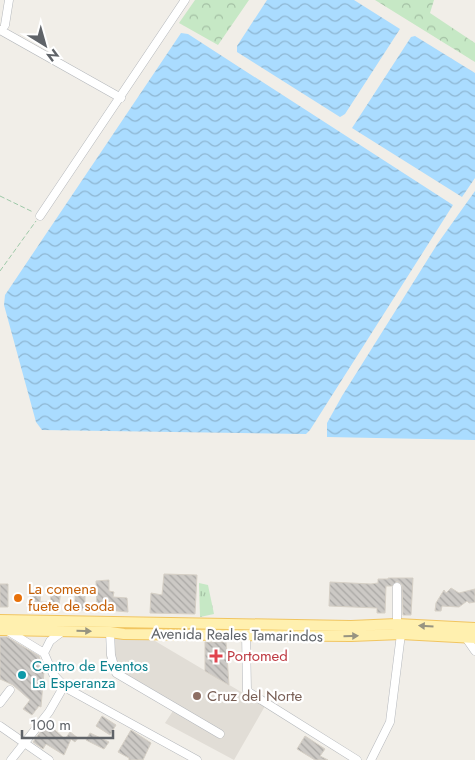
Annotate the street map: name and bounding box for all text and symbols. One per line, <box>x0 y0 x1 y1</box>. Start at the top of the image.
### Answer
north arrow <box>20 20 70 70</box>
text: N <box>42 44 63 67</box>
place label: La comena fuete de soda <box>28 578 115 617</box>
marker: La comena fuete de soda <box>12 592 24 604</box>
one-way arrow <box>418 622 434 630</box>
street label: Avenida Reales Tamarindos <box>151 623 323 647</box>
one-way arrow <box>76 627 92 635</box>
one-way arrow <box>343 632 359 640</box>
place label: Portomed <box>227 645 288 667</box>
marker: Portomed <box>209 649 223 663</box>
place label: Centro de Eventos La Esperanza <box>32 655 148 694</box>
marker: Centro de Eventos La Esperanza <box>16 669 28 681</box>
place label: Cruz del Norte <box>207 685 302 707</box>
marker: Cruz del Norte <box>191 690 203 702</box>
scale bar <box>22 708 114 740</box>
text: 100 m <box>30 714 71 736</box>

